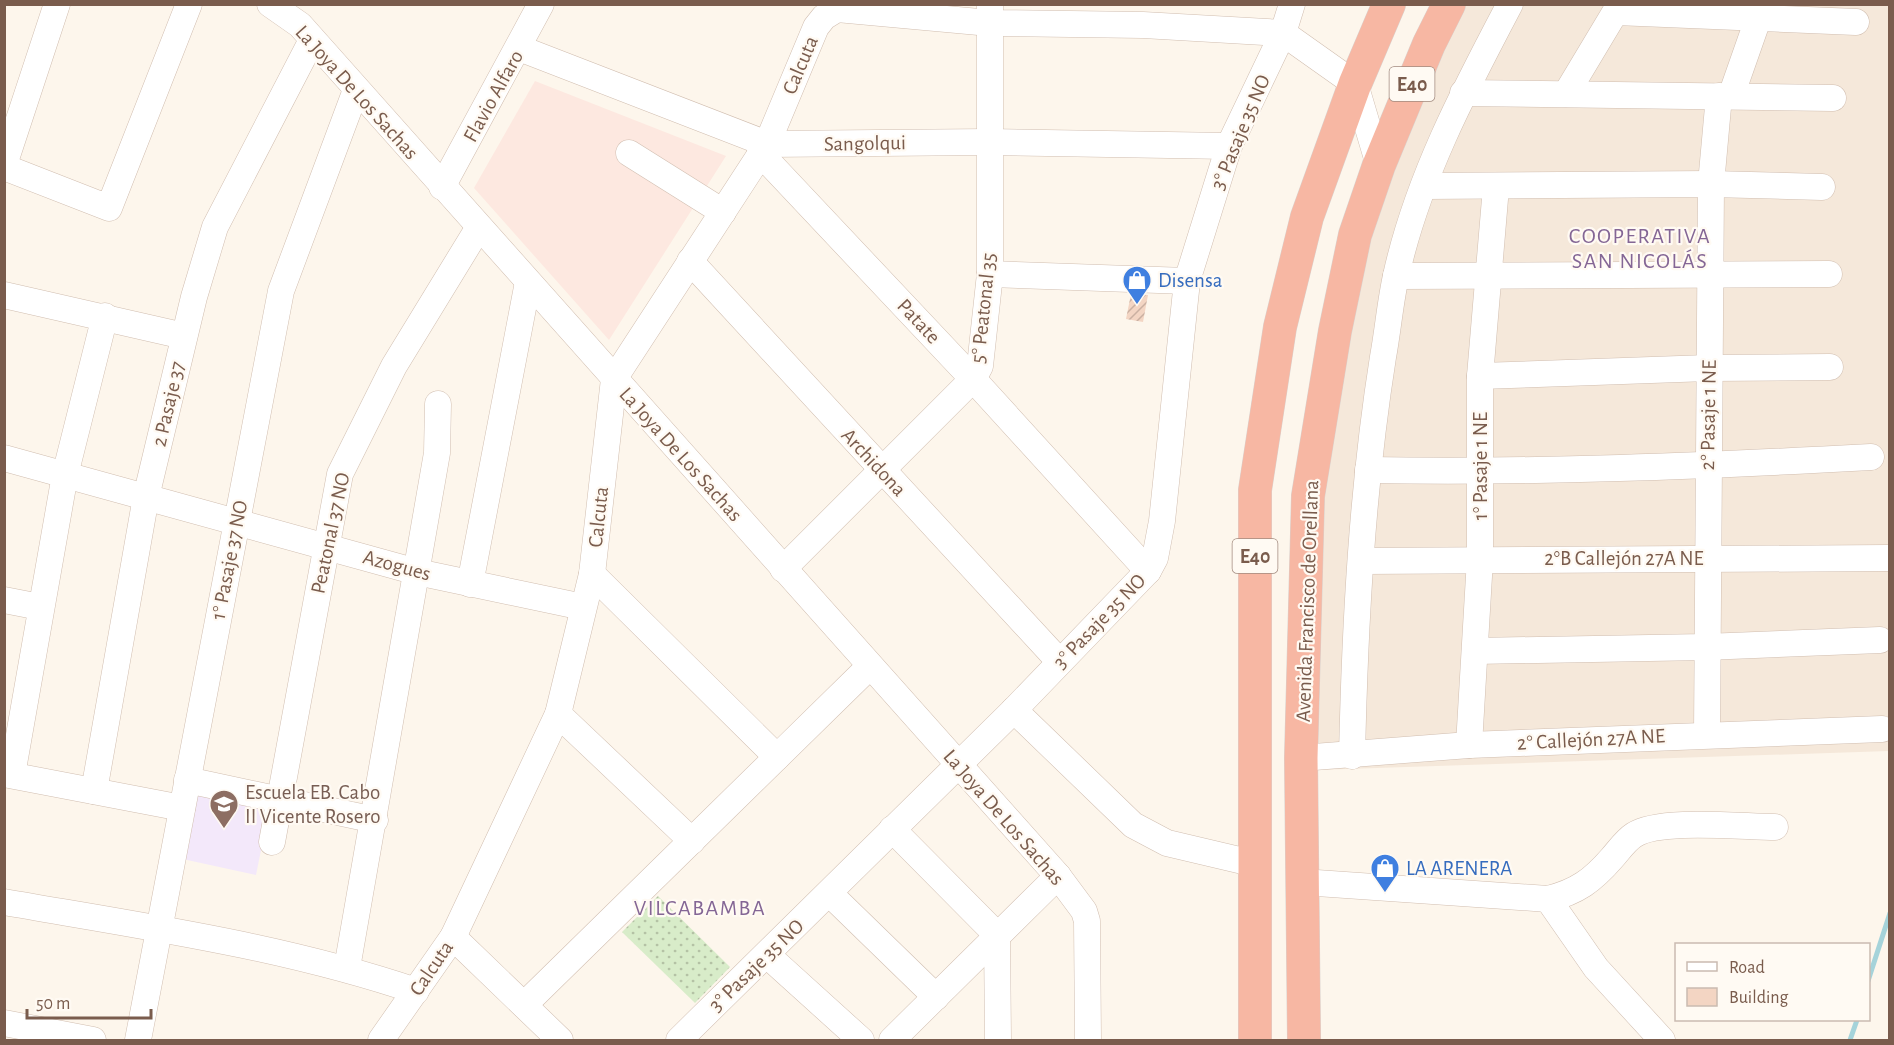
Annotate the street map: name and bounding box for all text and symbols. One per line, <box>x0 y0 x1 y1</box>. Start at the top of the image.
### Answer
street label: La Joya De Los Sachas <box>291 21 422 163</box>
street label: Calcuta <box>779 33 822 97</box>
street label: Flavio Alfaro <box>460 47 527 146</box>
road number: E40 <box>1390 67 1434 101</box>
street label: 3° Pasaje 35 NO <box>1207 72 1274 193</box>
street label: Sangolqui <box>824 132 906 155</box>
district label: COOPERATIVA SAN NICOLÁS <box>1569 225 1711 272</box>
street label: 5° Peatonal 35 <box>967 252 1000 364</box>
shop icon: Disensa <box>1121 264 1153 306</box>
place label: Disensa <box>1158 270 1223 291</box>
street label: Patate <box>893 295 944 348</box>
street label: 2 Pasaje 37 <box>149 359 189 449</box>
street label: 2° Pasaje 1 NE <box>1697 360 1720 470</box>
street label: La Joya De Los Sachas <box>615 383 746 525</box>
street label: 1° Pasaje 1 NE <box>1470 412 1491 520</box>
street label: Archidona <box>837 424 910 501</box>
street label: Peatonal 37 NO <box>307 471 354 596</box>
street label: Avenida Francisco de Orellana <box>1293 479 1322 722</box>
street label: Calcuta <box>585 485 612 548</box>
street label: 1° Pasaje 37 NO <box>208 499 251 622</box>
road number: E40 <box>1232 539 1278 573</box>
street label: Azogues <box>361 546 433 585</box>
street label: 2°B Callejón 27A NE <box>1544 548 1704 569</box>
street label: 3° Pasaje 35 NO <box>1049 570 1150 673</box>
street label: 2° Callejón 27A NE <box>1516 725 1666 754</box>
street label: La Joya De Los Sachas <box>939 745 1068 889</box>
place label: Escuela EB. Cabo II Vicente Rosero <box>245 782 381 827</box>
school or university icon: Escuela EB. Cabo II Vicente Rosero <box>208 788 240 830</box>
shop icon: LA ARENERA <box>1369 852 1401 894</box>
place label: LA ARENERA <box>1406 858 1513 879</box>
district label: VILCABAMBA <box>634 897 766 919</box>
street label: 3° Pasaje 35 NO <box>705 915 808 1016</box>
street label: Calcuta <box>406 937 457 999</box>
legend <box>1675 943 1870 1021</box>
text: Road <box>1729 959 1765 977</box>
scale bar <box>27 982 152 1020</box>
text: Building <box>1729 989 1789 1007</box>
text: 50 m <box>36 995 70 1013</box>

